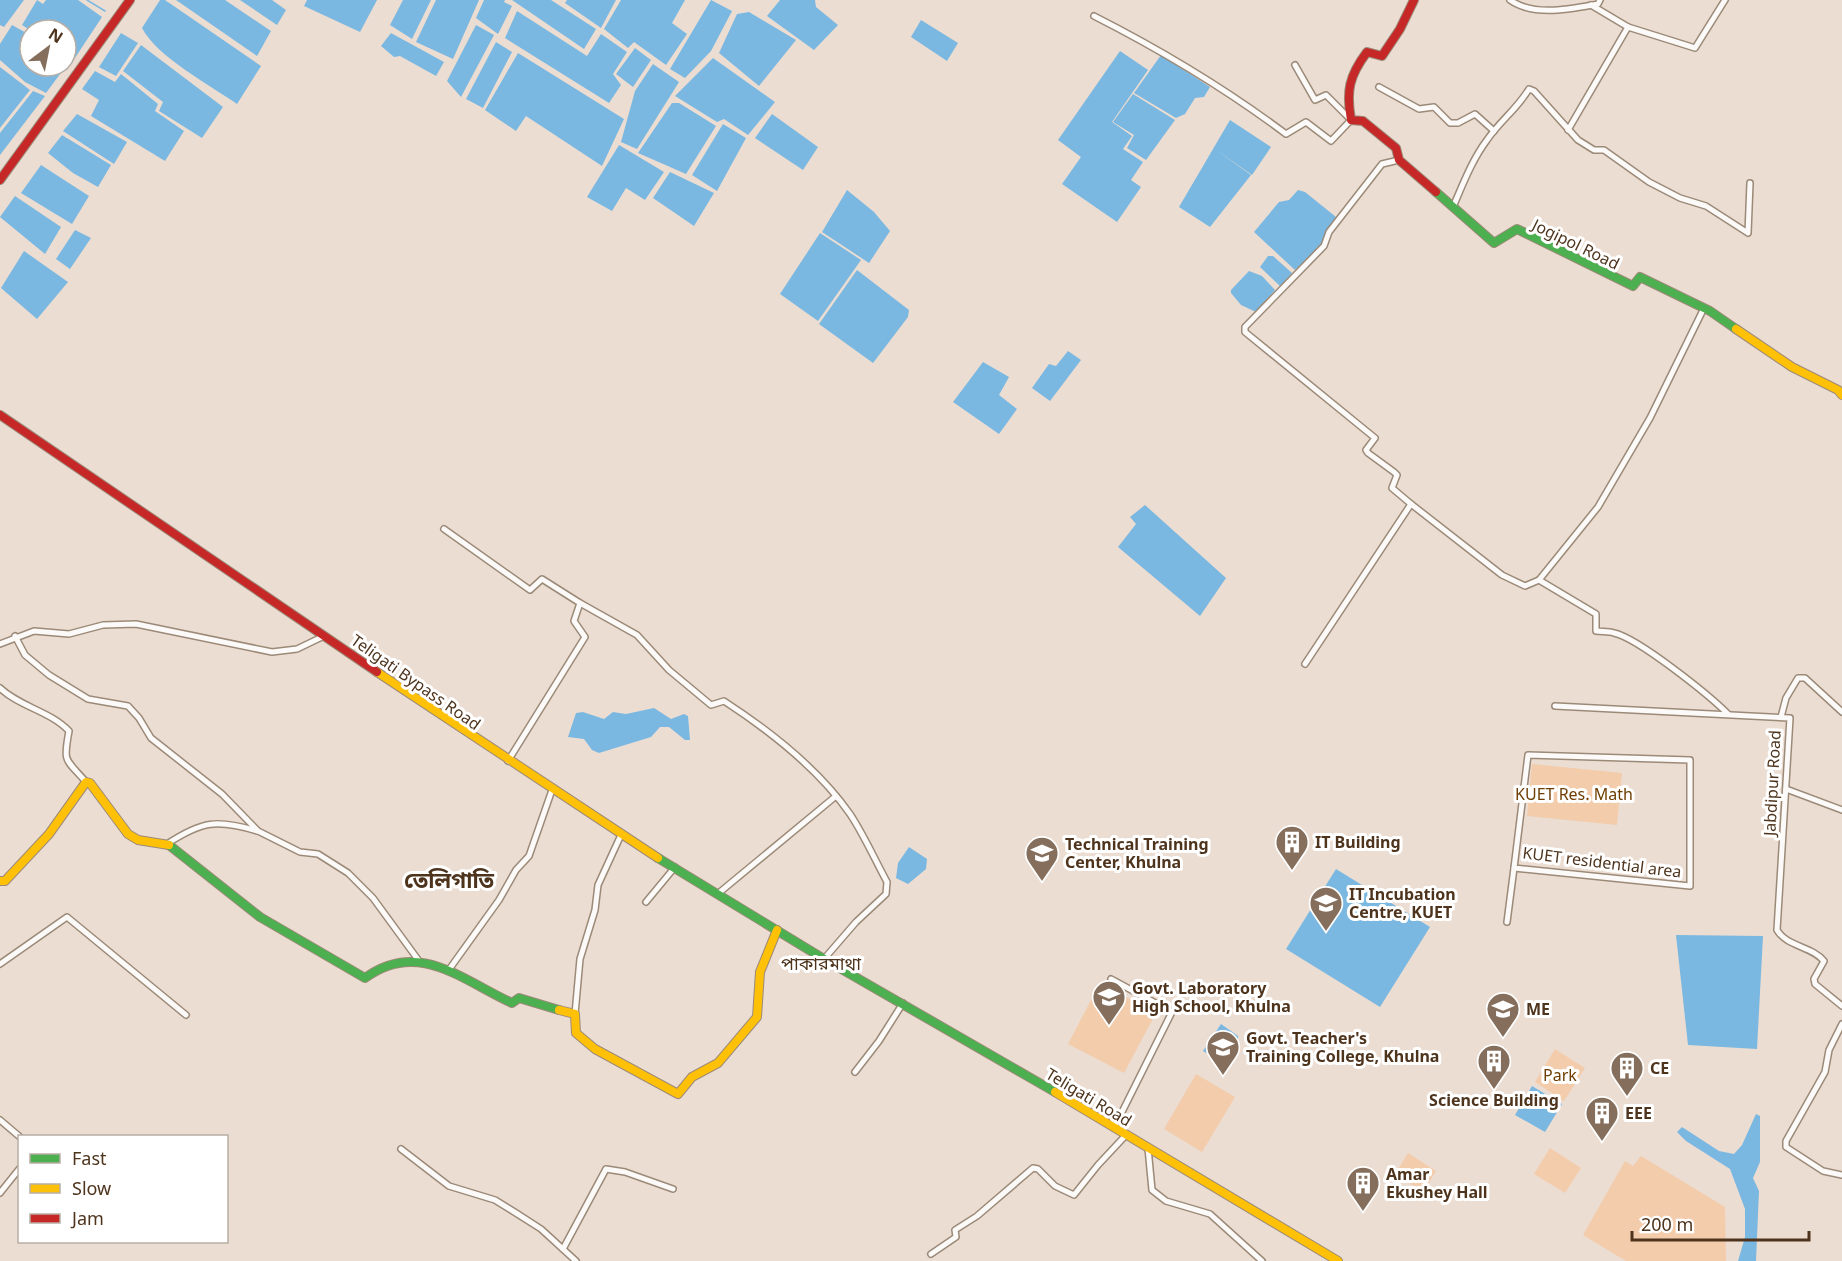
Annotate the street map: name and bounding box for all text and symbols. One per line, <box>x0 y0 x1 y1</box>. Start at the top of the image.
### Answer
north arrow <box>18 18 78 78</box>
text: N <box>45 23 67 48</box>
street label: Jogipol Road <box>1527 213 1623 275</box>
street label: Teligati Bypass Road <box>347 629 485 735</box>
street label: Jabdipur Road <box>1758 729 1786 839</box>
park label: KUET Res. Math <box>1515 783 1633 805</box>
building icon: IT Building <box>1274 824 1310 871</box>
place label: IT Building <box>1315 831 1401 853</box>
place label: Technical Training Center, Khulna <box>1065 833 1209 873</box>
school or university icon: Technical Training Center, Khulna <box>1024 835 1060 882</box>
street label: KUET residential area <box>1521 841 1683 883</box>
district label: তেলিগাতি <box>404 864 495 894</box>
place label: IT Incubation Centre, KUET <box>1349 883 1456 923</box>
school or university icon: IT Incubation Centre, KUET <box>1308 885 1344 932</box>
district label: পাকারমাথা <box>781 951 861 975</box>
place label: Govt. Laboratory High School, Khulna <box>1132 977 1291 1017</box>
school or university icon: Govt. Laboratory High School, Khulna <box>1091 979 1127 1026</box>
school or university icon: ME <box>1485 991 1521 1038</box>
place label: ME <box>1526 998 1550 1020</box>
place label: Govt. Teacher's Training College, Khulna <box>1246 1027 1439 1067</box>
school or university icon: Govt. Teacher's Training College, Khulna <box>1205 1029 1241 1076</box>
building icon: Science Building <box>1476 1043 1512 1090</box>
building icon: CE <box>1609 1050 1645 1097</box>
place label: CE <box>1650 1057 1669 1079</box>
street label: Teligati Road <box>1042 1063 1136 1131</box>
park label: Park <box>1543 1064 1577 1086</box>
place label: Science Building <box>1429 1089 1559 1111</box>
building icon: EEE <box>1584 1095 1620 1142</box>
place label: EEE <box>1625 1102 1652 1124</box>
legend <box>18 1135 228 1243</box>
text: Fast <box>72 1146 107 1170</box>
place label: Amar Ekushey Hall <box>1386 1163 1488 1203</box>
building icon: Amar Ekushey Hall <box>1345 1165 1381 1212</box>
text: Slow <box>72 1176 111 1200</box>
scale bar <box>1632 1204 1809 1242</box>
text: Jam <box>70 1206 104 1230</box>
text: 200 m <box>1641 1212 1693 1236</box>

